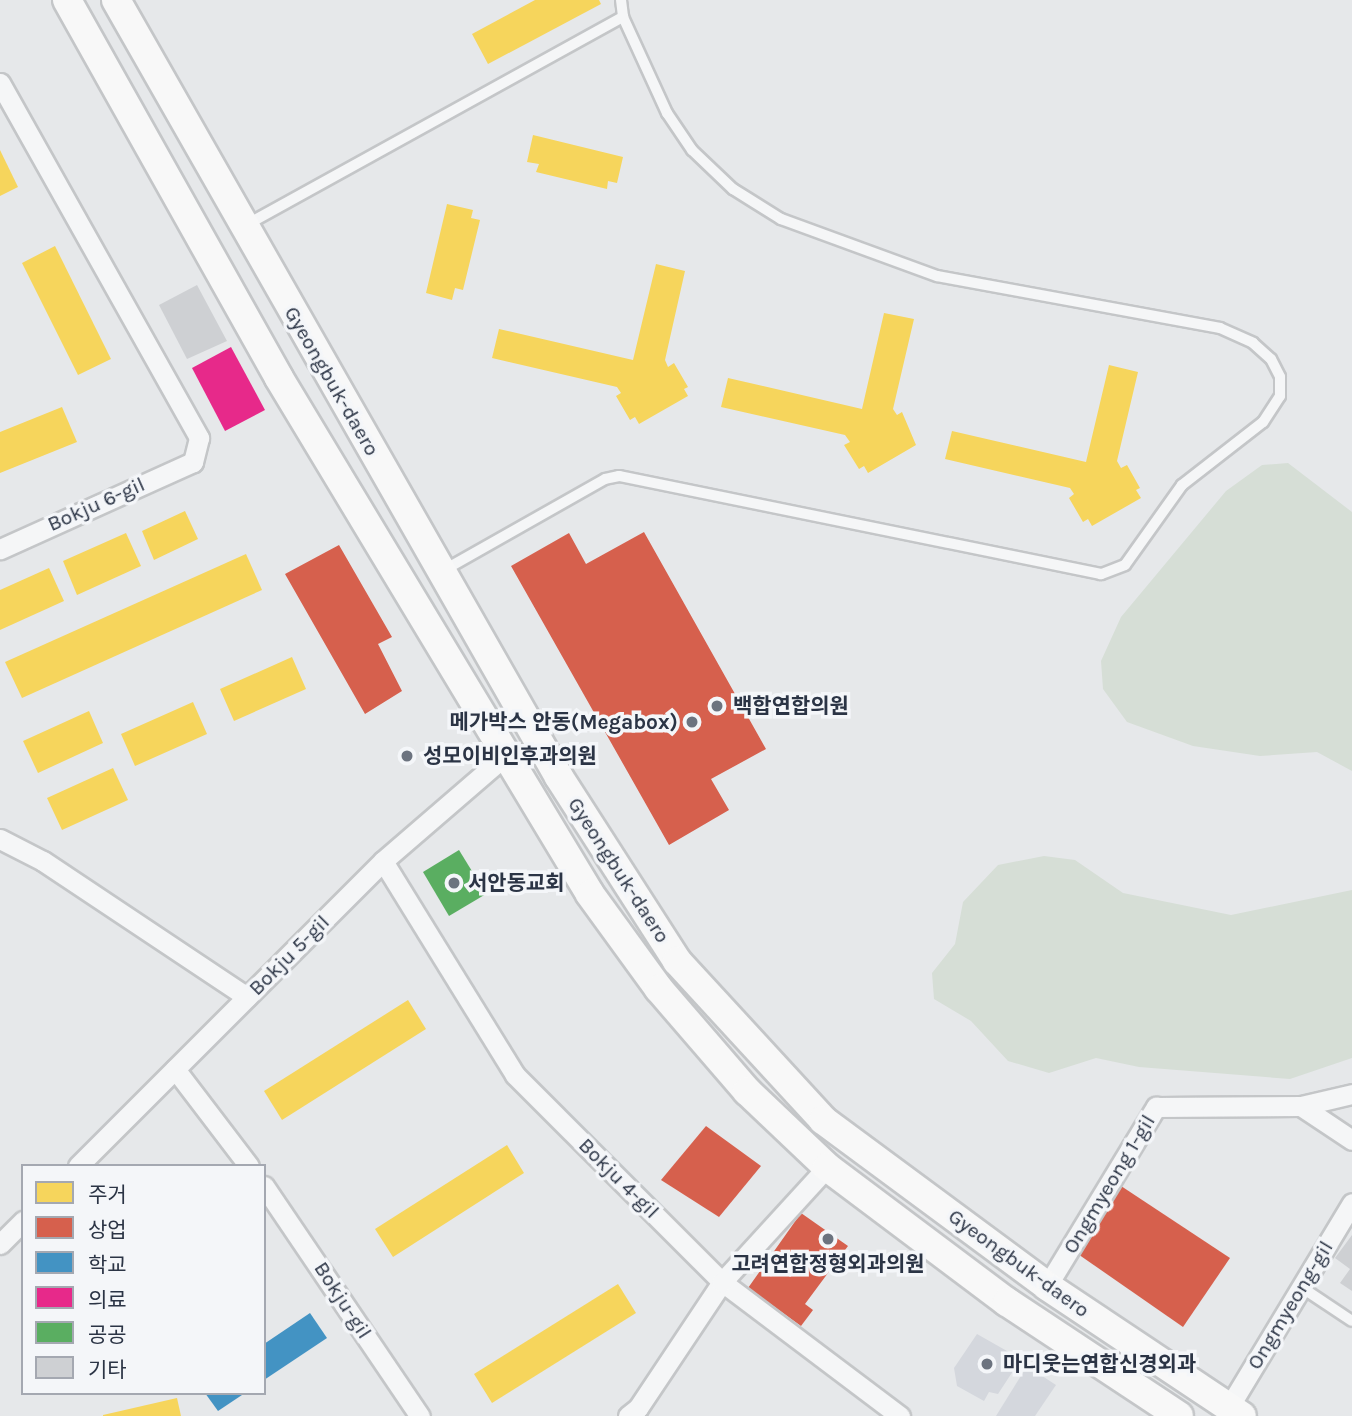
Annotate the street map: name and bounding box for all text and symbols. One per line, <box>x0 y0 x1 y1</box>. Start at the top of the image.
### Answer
street label: Gyeongbuk-daero <box>279 302 385 460</box>
street label: Bokju 6-gil <box>43 471 149 537</box>
place label: 백합연합의원 <box>733 693 849 719</box>
marker: 백합연합의원 <box>707 696 727 716</box>
place label: 메가박스 안동(Megabox) <box>450 709 678 735</box>
marker: 메가박스 안동(Megabox) <box>684 714 700 730</box>
place label: 성모이비인후과의원 <box>423 743 597 769</box>
marker: 성모이비인후과의원 <box>397 746 417 766</box>
street label: Gyeongbuk-daero <box>563 793 675 947</box>
place label: 서안동교회 <box>468 870 565 896</box>
marker: 서안동교회 <box>446 875 462 891</box>
street label: Bokju 5-gil <box>243 909 335 1001</box>
street label: Ongmyeong 1-gil <box>1058 1110 1160 1258</box>
street label: Bokju 4-gil <box>573 1132 665 1224</box>
legend <box>21 1164 266 1395</box>
text: 주거 <box>88 1183 127 1207</box>
street label: Gyeongbuk-daero <box>944 1203 1094 1323</box>
text: 상업 <box>88 1218 127 1242</box>
marker: 고려연합정형외과의원 <box>818 1229 838 1249</box>
street label: Ongmyeong-gil <box>1242 1236 1338 1374</box>
place label: 고려연합정형외과의원 <box>731 1251 925 1277</box>
text: 학교 <box>88 1253 127 1277</box>
street label: Bokju-gil <box>309 1257 377 1343</box>
text: 의료 <box>88 1288 127 1312</box>
text: 공공 <box>88 1323 127 1347</box>
place label: 마디웃는연합신경외과 <box>1003 1351 1196 1377</box>
marker: 마디웃는연합신경외과 <box>977 1354 997 1374</box>
text: 기타 <box>88 1358 127 1382</box>

